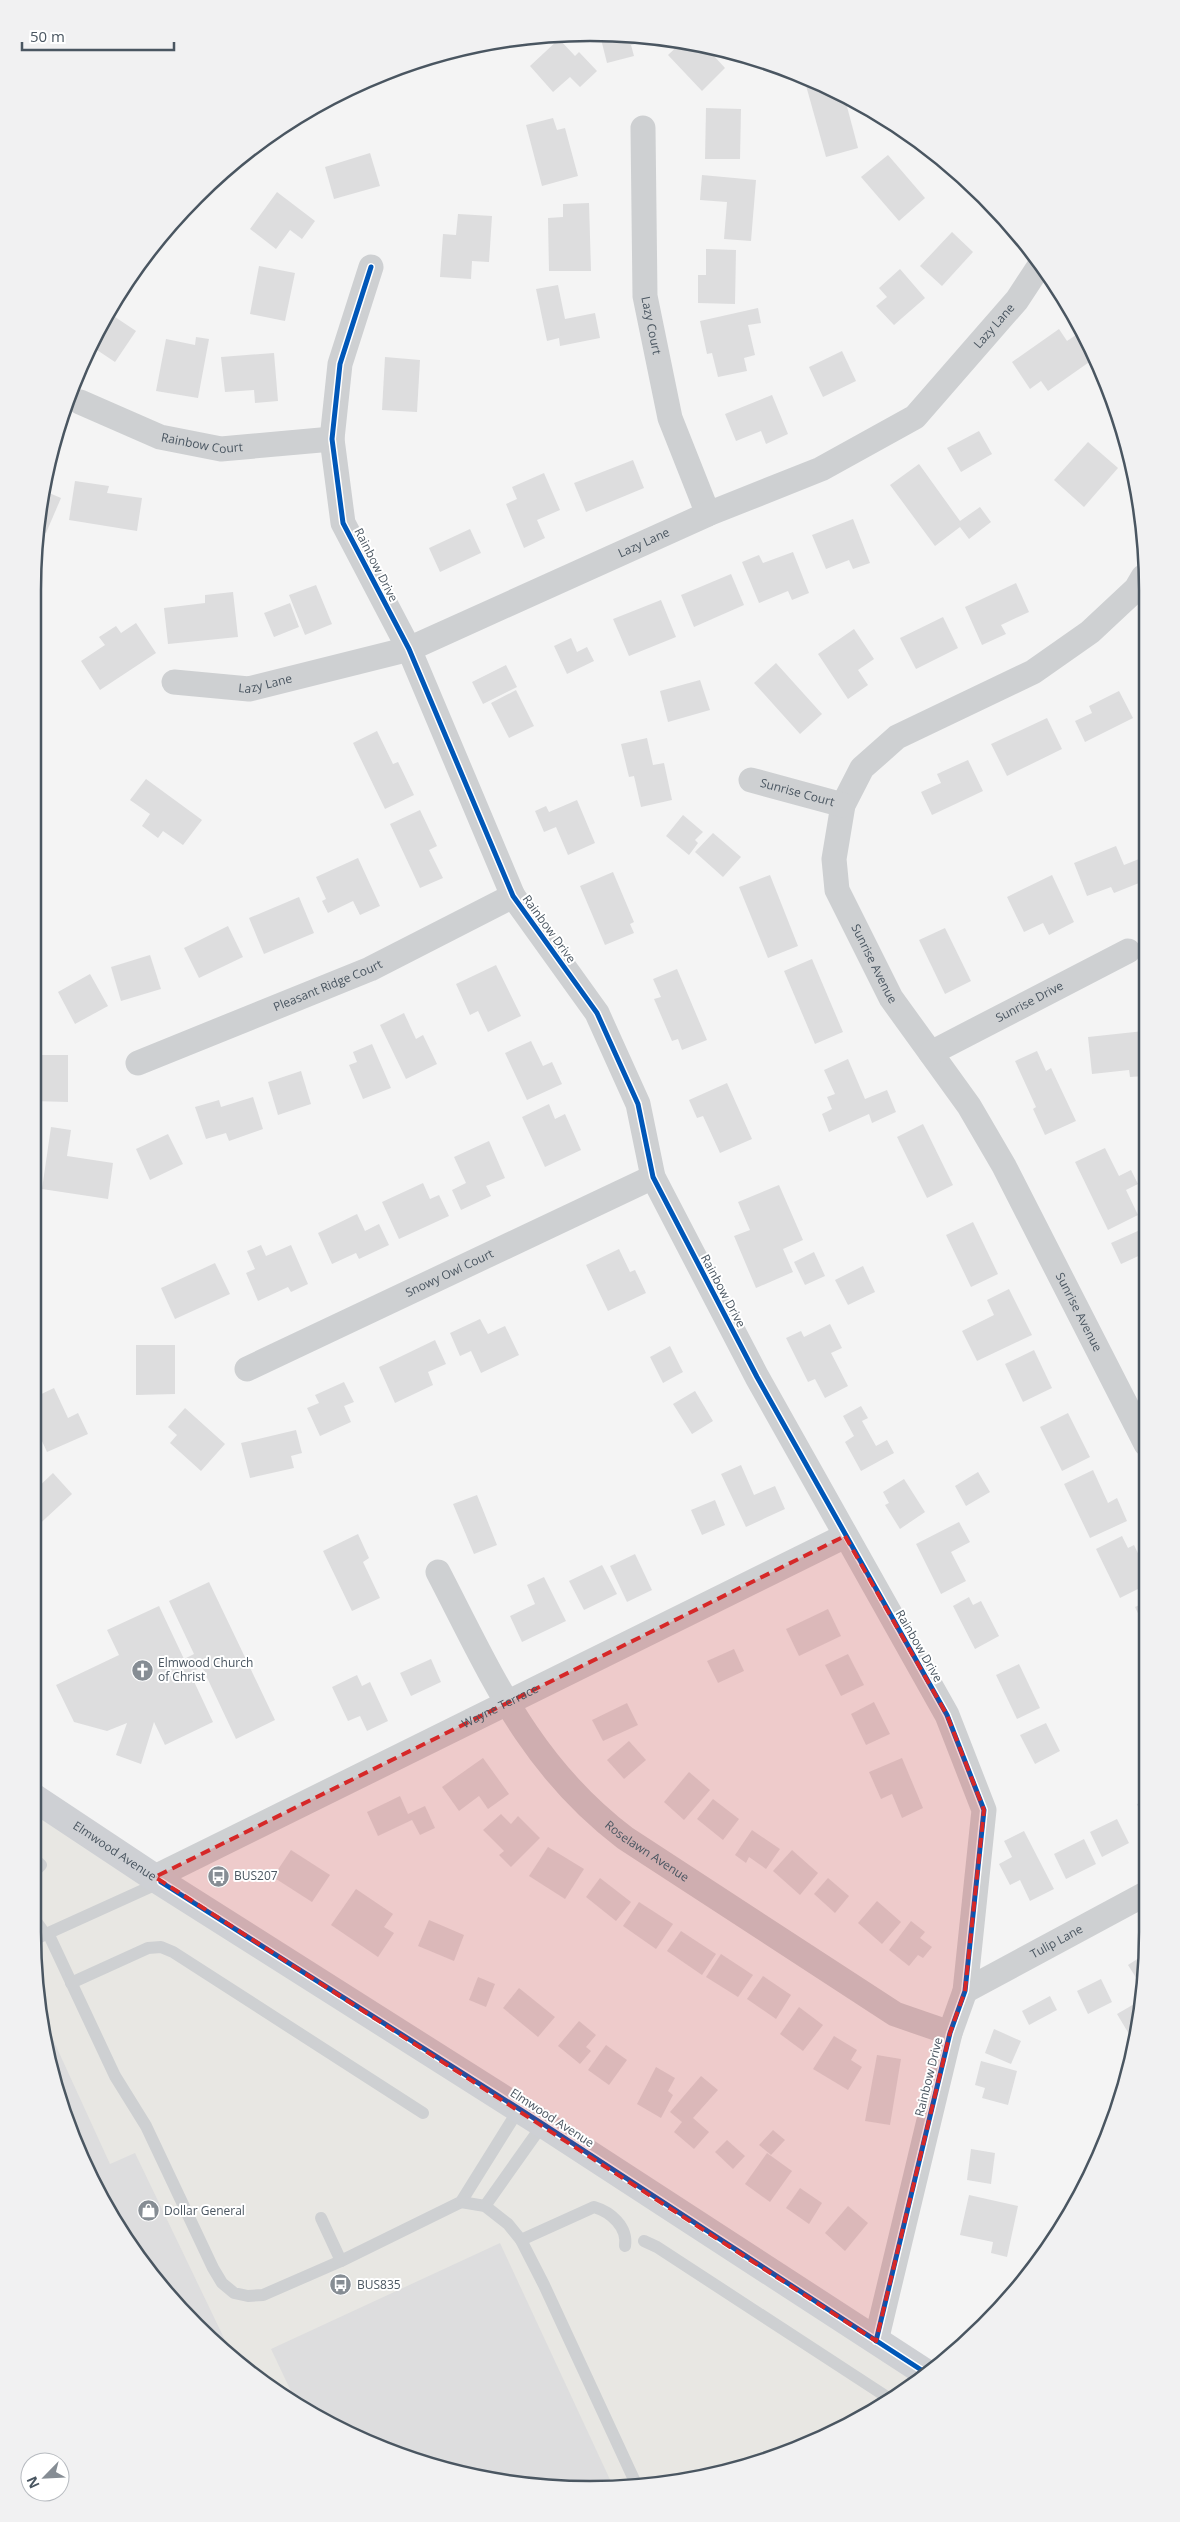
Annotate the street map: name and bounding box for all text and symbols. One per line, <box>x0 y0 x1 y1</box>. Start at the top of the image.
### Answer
scale bar <box>22 20 175 52</box>
text: 50 m <box>30 26 65 46</box>
street label: Lazy Court <box>637 295 666 356</box>
street label: Lazy Lane <box>969 299 1018 352</box>
street label: Rainbow Court <box>160 428 244 457</box>
street label: Lazy Lane <box>615 523 672 561</box>
street label: Rainbow Drive <box>351 525 402 605</box>
street label: Lazy Lane <box>238 670 294 697</box>
street label: Sunrise Court <box>758 774 836 810</box>
street label: Rainbow Drive <box>519 891 580 967</box>
street label: Sunrise Avenue <box>847 921 901 1007</box>
street label: Pleasant Ridge Court <box>271 955 385 1015</box>
street label: Sunrise Drive <box>992 977 1066 1026</box>
street label: Snowy Owl Court <box>402 1245 496 1301</box>
street label: Rainbow Drive <box>697 1251 750 1331</box>
street label: Sunrise Avenue <box>1052 1269 1106 1355</box>
street label: Rainbow Drive <box>892 1607 947 1685</box>
place label: Elmwood Church of Christ <box>158 1654 253 1685</box>
church icon: Elmwood Church of Christ <box>130 1658 154 1682</box>
street label: Wayne Terrace <box>459 1680 541 1732</box>
street label: Roselawn Avenue <box>601 1816 693 1886</box>
street label: Elmwood Avenue <box>70 1817 160 1885</box>
bus stop icon: BUS207 <box>206 1864 230 1888</box>
place label: BUS207 <box>234 1867 278 1884</box>
street label: Tulip Lane <box>1027 1920 1086 1962</box>
street label: Rainbow Drive <box>910 2035 947 2118</box>
street label: Elmwood Avenue <box>507 2084 598 2151</box>
shop icon: Dollar General <box>136 2199 160 2223</box>
place label: Dollar General <box>164 2202 245 2219</box>
bus stop icon: BUS835 <box>329 2273 353 2297</box>
place label: BUS835 <box>357 2276 401 2293</box>
north arrow <box>20 2452 70 2502</box>
text: N <box>22 2473 44 2492</box>

